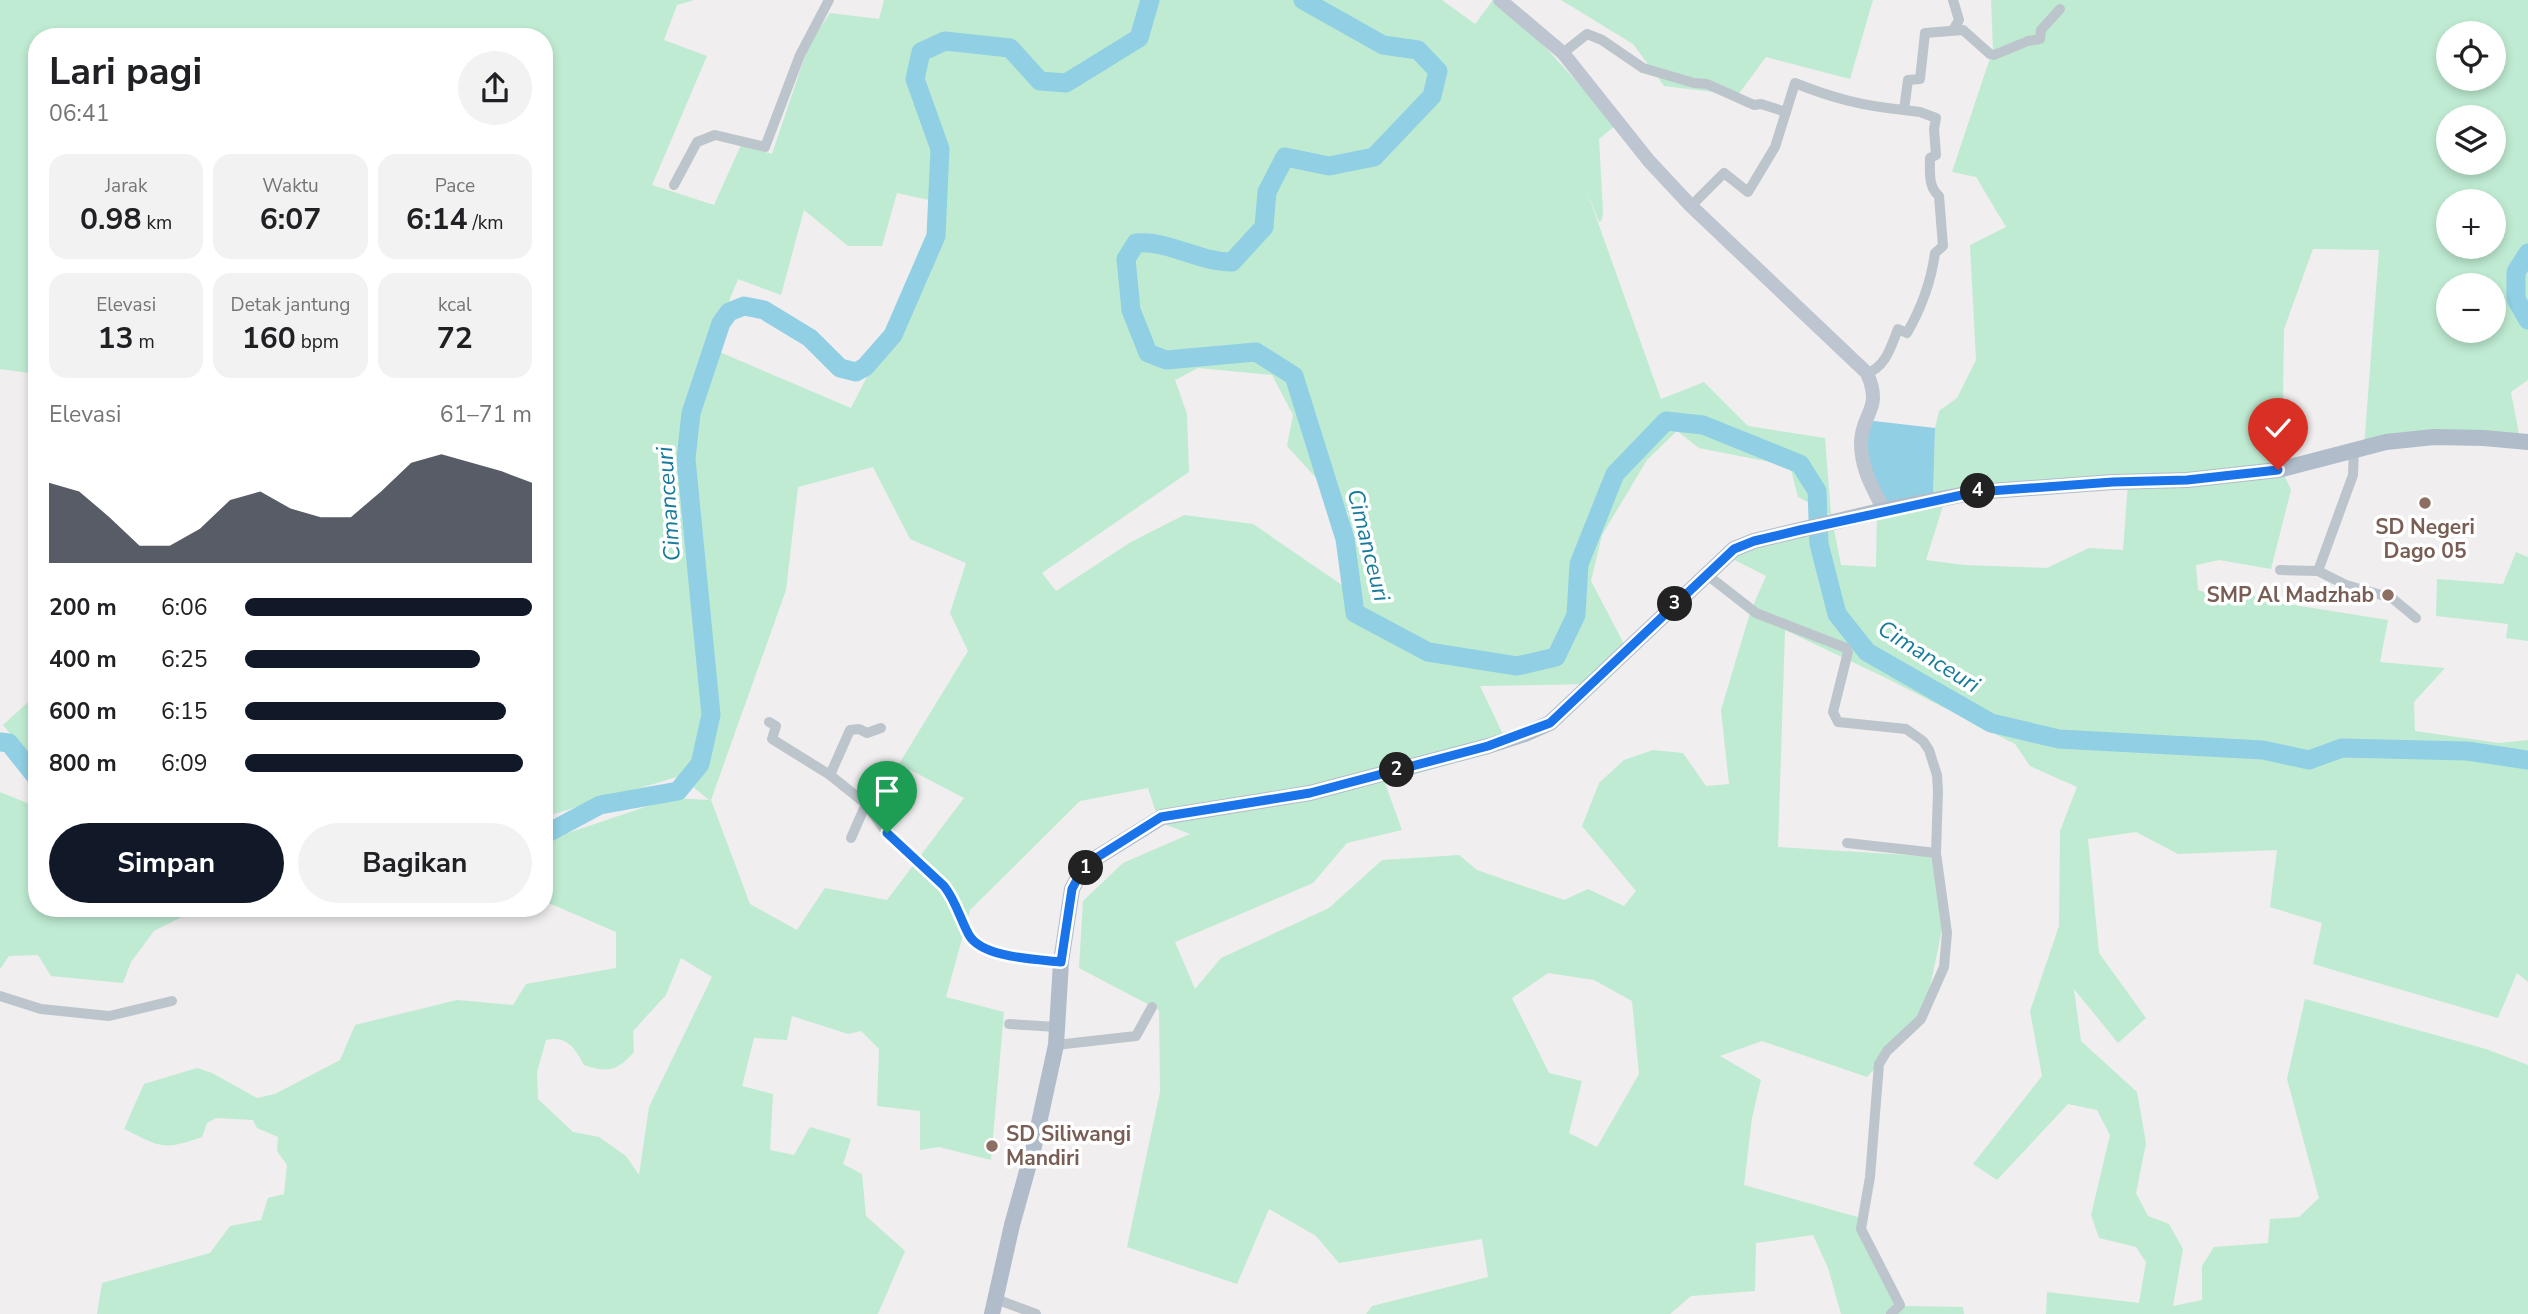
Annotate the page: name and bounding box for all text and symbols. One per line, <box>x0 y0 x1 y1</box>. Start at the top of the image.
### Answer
map controls <box>2436 21 2506 343</box>
button: locate <box>2436 21 2506 91</box>
text: Lari pagi <box>49 46 202 97</box>
button: share <box>458 51 532 125</box>
text: 06:41 <box>49 98 109 129</box>
button: layers <box>2436 105 2506 175</box>
text: Jarak <box>105 173 147 199</box>
text: Waktu <box>262 173 319 199</box>
text: Pace <box>435 173 475 199</box>
button: + <box>2436 189 2506 259</box>
text: 0.98 <box>80 199 142 240</box>
text: 6:07 <box>260 199 321 240</box>
text: 6:14 <box>406 199 468 240</box>
text: km <box>142 210 172 236</box>
text: /km <box>468 210 504 236</box>
button: − <box>2436 273 2506 343</box>
text: Elevasi <box>96 292 156 318</box>
text: Detak jantung <box>231 292 350 318</box>
text: kcal <box>438 292 472 318</box>
text: 13 <box>98 318 134 359</box>
text: 160 <box>242 318 296 359</box>
text: 72 <box>437 318 473 359</box>
text: m <box>134 329 155 355</box>
text: bpm <box>296 329 339 355</box>
pin <box>2248 398 2308 470</box>
text: Elevasi <box>49 399 121 430</box>
text: 61–71 m <box>440 399 532 430</box>
icon: check <box>2259 409 2297 447</box>
water label: Cimanceuri <box>649 445 688 562</box>
pin: 4 <box>1960 474 1996 508</box>
text: 4 <box>1972 477 1983 503</box>
water label: Cimanceuri <box>1340 486 1398 605</box>
marker: SD Negeri Dago 05 <box>2417 495 2433 511</box>
place label: SD Negeri Dago 05 <box>2375 513 2475 565</box>
place label: SMP Al Madzhab <box>2207 581 2374 609</box>
pin: 3 <box>1658 586 1692 622</box>
marker: SMP Al Madzhab <box>2380 587 2396 603</box>
text: 3 <box>1669 590 1680 616</box>
text: 200 m <box>49 592 117 623</box>
text: 6:06 <box>161 592 208 623</box>
water label: Cimanceuri <box>1872 613 1986 700</box>
text: 400 m <box>49 644 117 675</box>
text: 6:25 <box>161 644 208 675</box>
text: 600 m <box>49 696 117 727</box>
text: 6:15 <box>161 696 208 727</box>
text: 800 m <box>49 748 117 779</box>
text: 6:09 <box>161 748 208 779</box>
pin: 2 <box>1380 752 1414 788</box>
text: 2 <box>1391 756 1402 782</box>
pin <box>857 761 917 833</box>
icon: arrive <box>868 772 906 810</box>
button: Simpan <box>49 823 284 903</box>
button: Bagikan <box>298 823 532 903</box>
pin: 1 <box>1068 850 1104 886</box>
text: 1 <box>1080 854 1091 880</box>
place label: SD Siliwangi Mandiri <box>1006 1120 1131 1172</box>
marker: SD Siliwangi Mandiri <box>984 1138 1000 1154</box>

